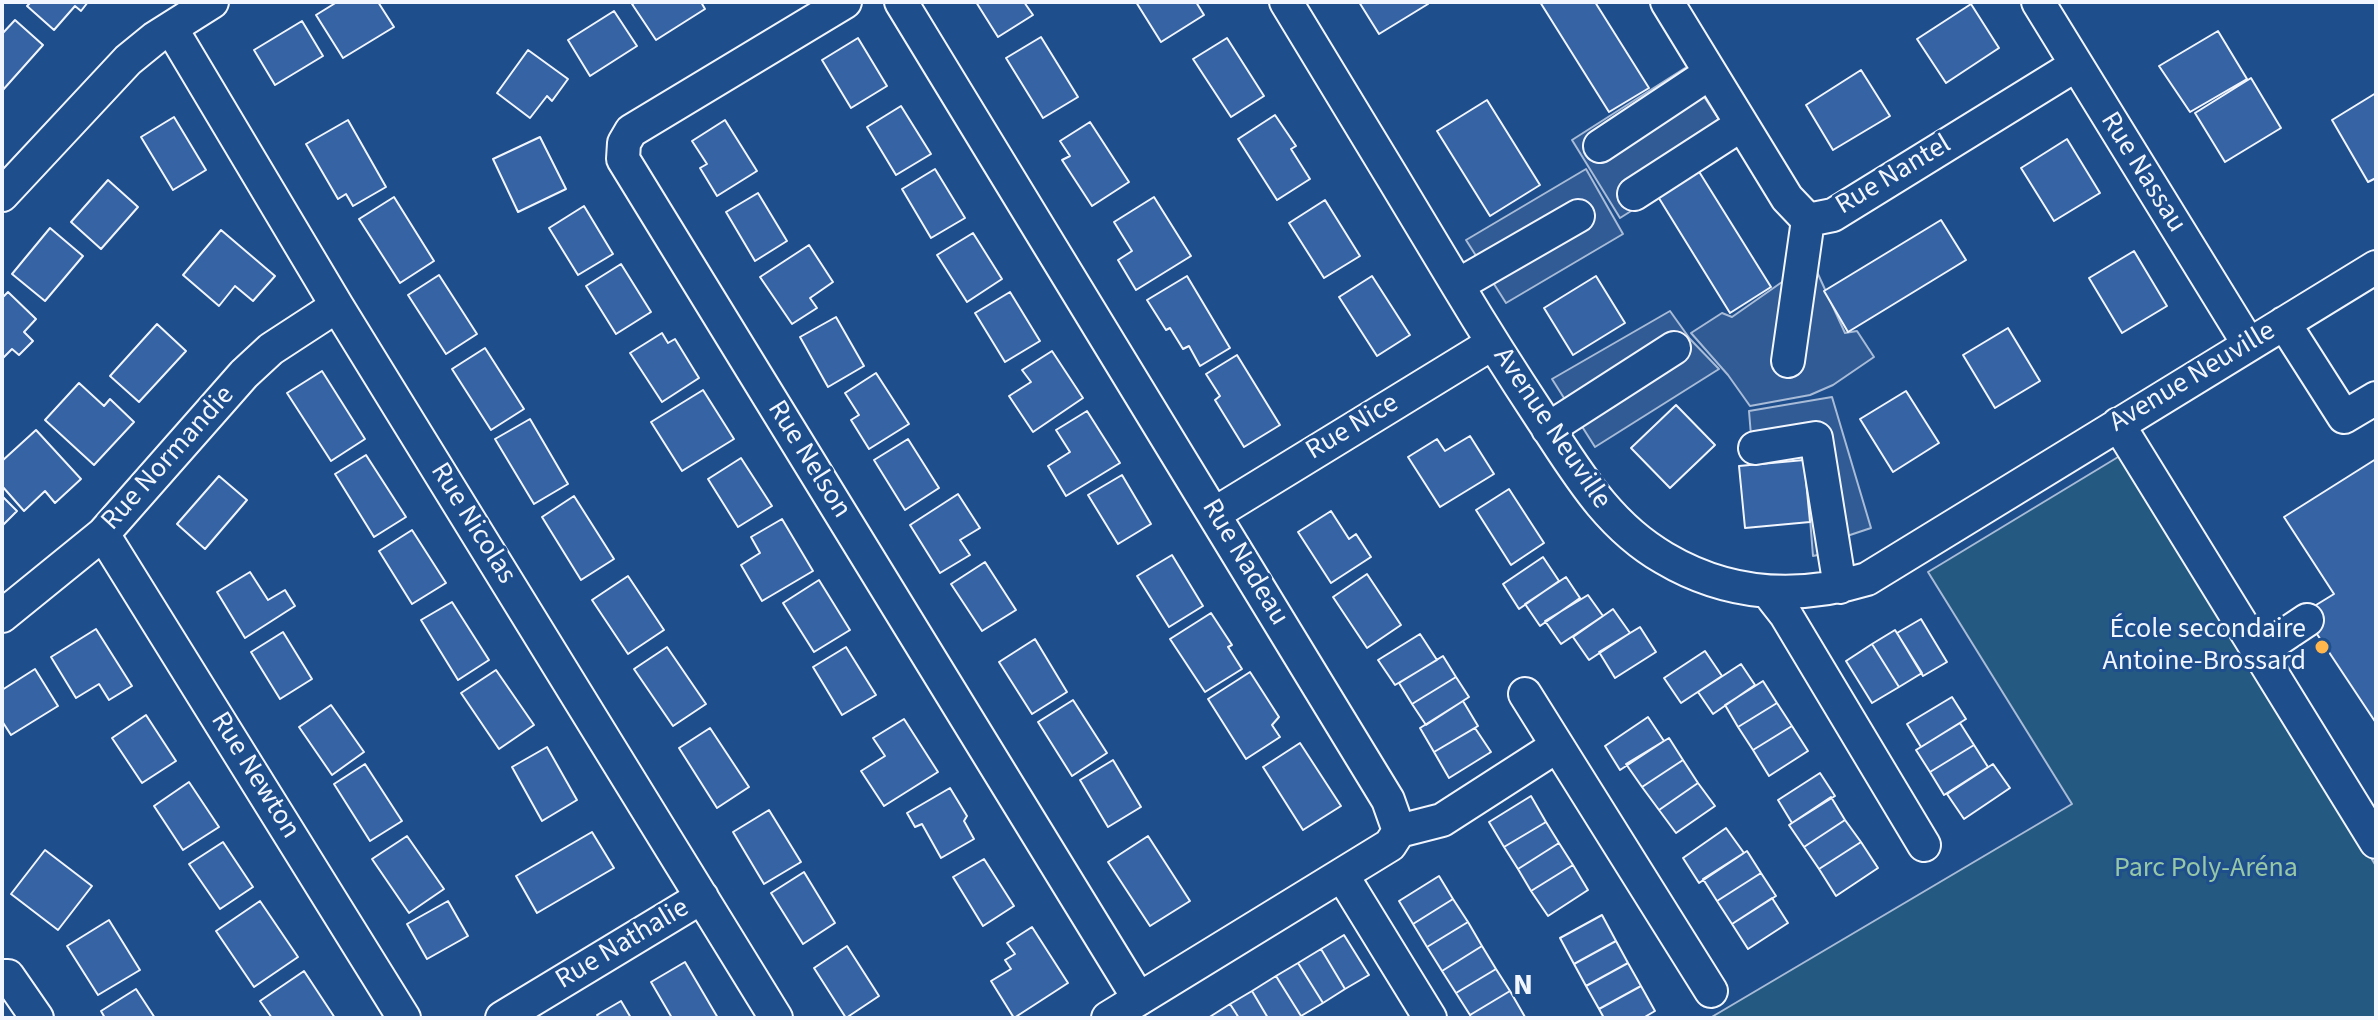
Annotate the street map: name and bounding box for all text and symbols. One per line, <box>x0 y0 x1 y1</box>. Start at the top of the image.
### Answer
street label: Rue Nassau <box>2092 107 2192 239</box>
street label: Rue Nantel <box>1830 129 1958 223</box>
street label: Avenue Neuville <box>2104 315 2282 441</box>
street label: Avenue Neuville <box>1485 342 1617 516</box>
street label: Rue Normandie <box>95 380 243 538</box>
street label: Rue Nice <box>1301 387 1405 469</box>
street label: Rue Nelson <box>759 395 857 525</box>
street label: Rue Nicolas <box>422 457 522 591</box>
street label: Rue Nadeau <box>1193 494 1295 632</box>
place label: École secondaire Antoine-Brossard <box>2103 614 2306 680</box>
marker: École secondaire Antoine-Brossard <box>2313 638 2331 656</box>
street label: Rue Newton <box>202 707 306 845</box>
park label: Parc Poly-Aréna <box>2114 853 2298 887</box>
street label: Rue Nathalie <box>550 892 696 998</box>
district label: N <box>1513 969 1533 1005</box>

